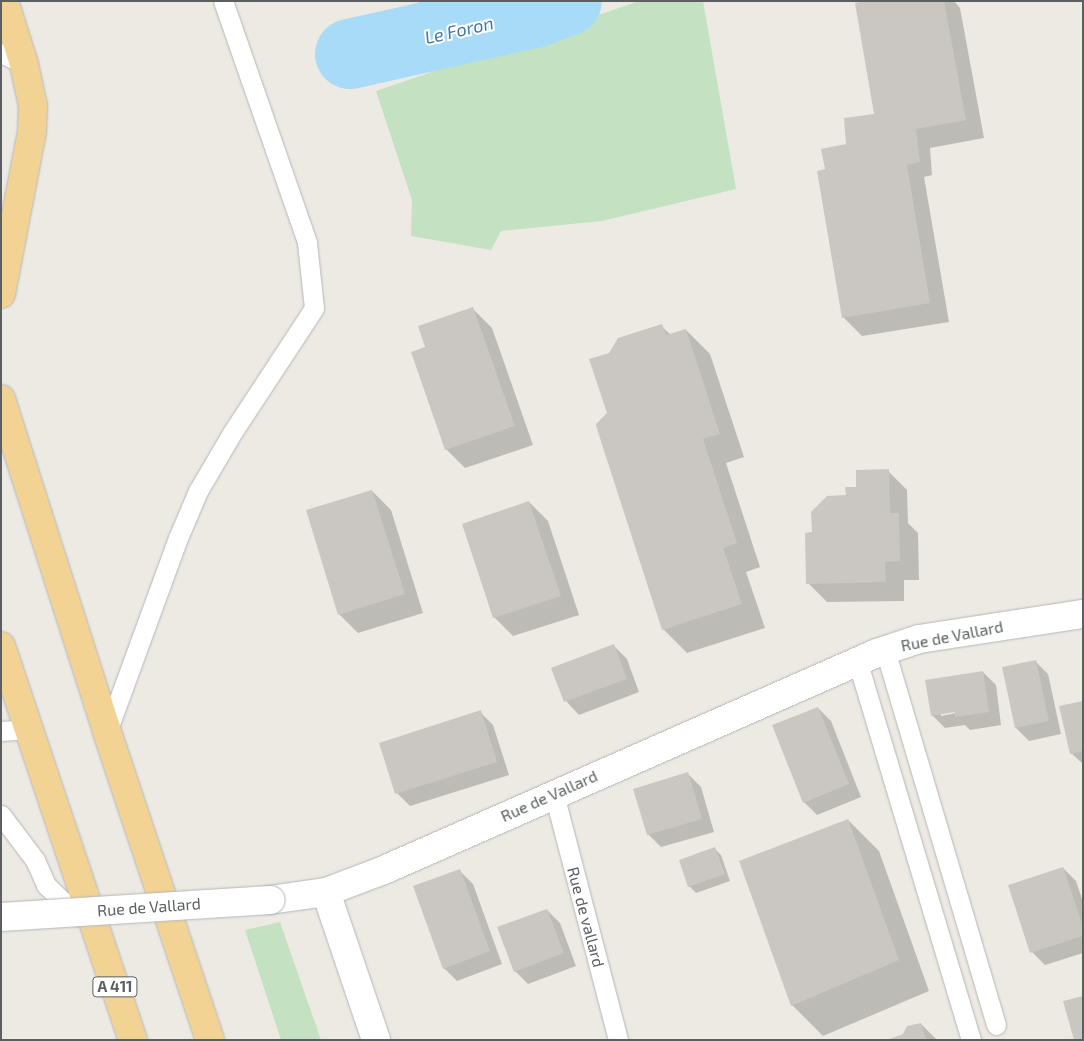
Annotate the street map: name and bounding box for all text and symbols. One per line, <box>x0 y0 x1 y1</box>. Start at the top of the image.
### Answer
water label: Le Foron <box>423 12 495 48</box>
street label: Rue de Vallard <box>899 617 1005 655</box>
street label: Rue de Vallard <box>497 766 601 826</box>
street label: Rue de vallard <box>563 865 609 969</box>
street label: Rue de Vallard <box>96 894 202 920</box>
road number: A 411 <box>91 974 139 1000</box>

